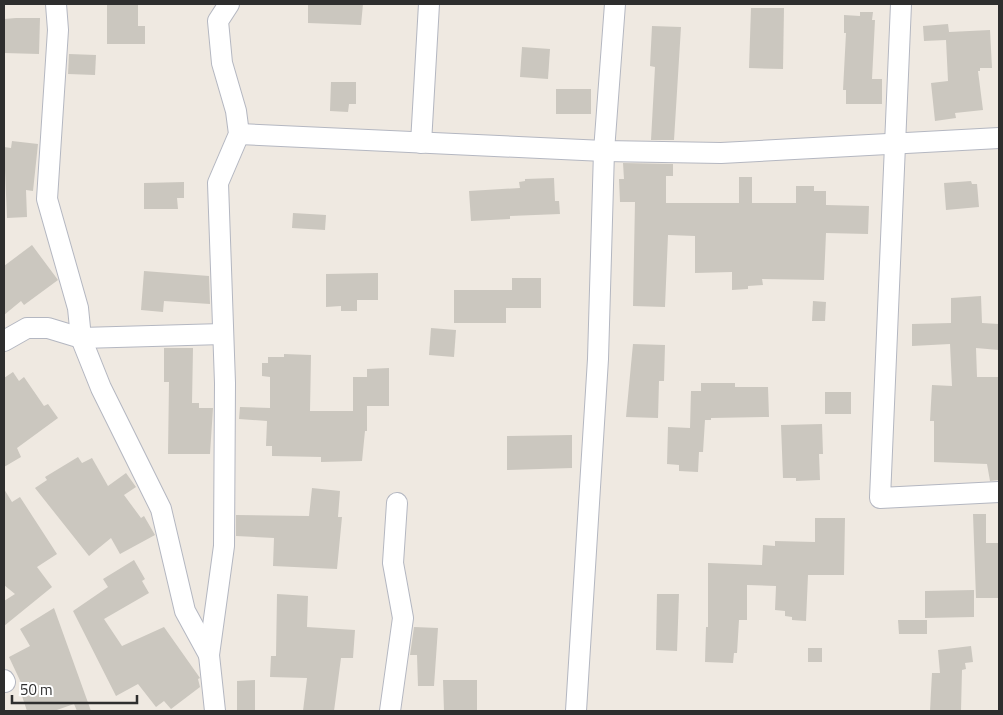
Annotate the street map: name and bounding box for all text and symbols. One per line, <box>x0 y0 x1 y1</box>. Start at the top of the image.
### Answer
scale bar <box>12 672 138 704</box>
text: 50 m <box>20 678 53 701</box>

